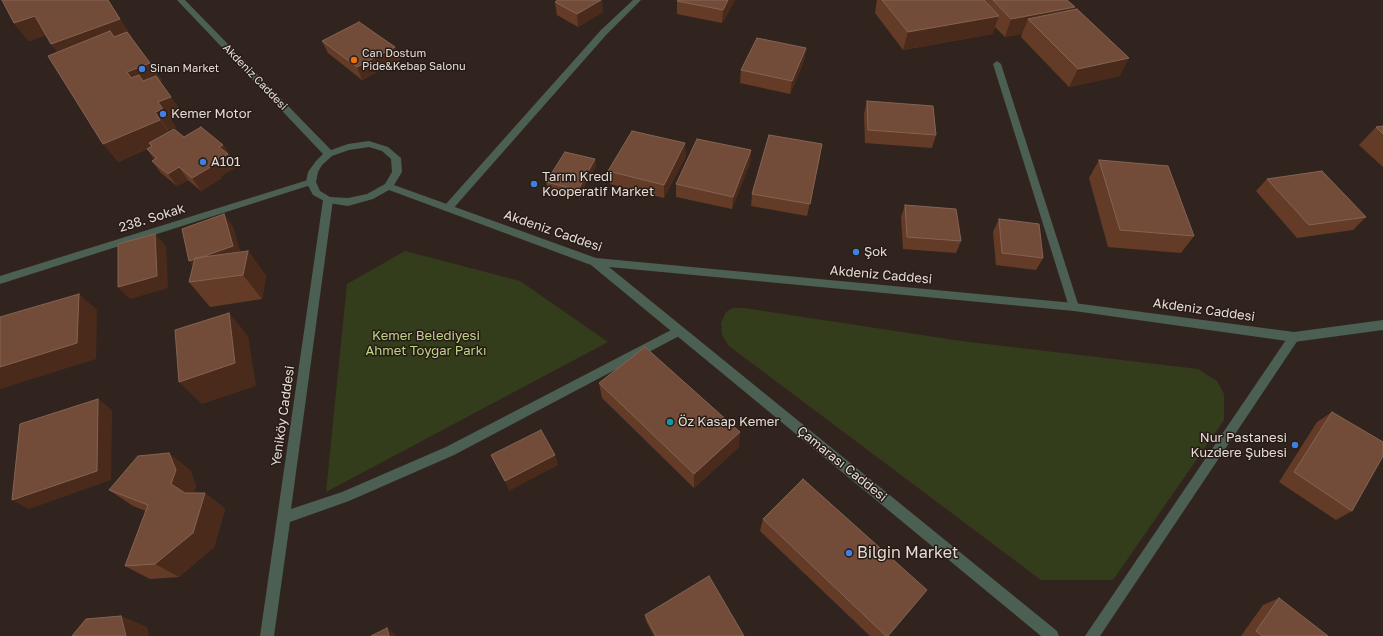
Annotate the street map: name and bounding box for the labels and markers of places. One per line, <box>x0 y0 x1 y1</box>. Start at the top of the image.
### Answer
place label: Can Dostum Pide&Kebap Salonu <box>362 47 466 73</box>
marker: Can Dostum Pide&Kebap Salonu <box>349 55 359 65</box>
place label: Sinan Market <box>150 62 219 76</box>
marker: Sinan Market <box>137 64 147 74</box>
place label: Kemer Motor <box>171 106 252 122</box>
marker: Kemer Motor <box>158 109 168 119</box>
place label: A101 <box>211 154 240 170</box>
marker: A101 <box>198 157 208 167</box>
place label: Tarım Kredi Kooperatif Market <box>542 169 654 200</box>
marker: Tarım Kredi Kooperatif Market <box>529 179 539 189</box>
place label: Şok <box>864 244 887 260</box>
marker: Şok <box>851 247 861 257</box>
place label: Öz Kasap Kemer <box>678 414 779 430</box>
marker: Öz Kasap Kemer <box>665 417 675 427</box>
place label: Nur Pastanesi Kuzdere Şubesi <box>1190 430 1287 461</box>
marker: Nur Pastanesi Kuzdere Şubesi <box>1290 440 1300 450</box>
place label: Bilgin Market <box>857 543 958 563</box>
marker: Bilgin Market <box>844 548 854 558</box>

